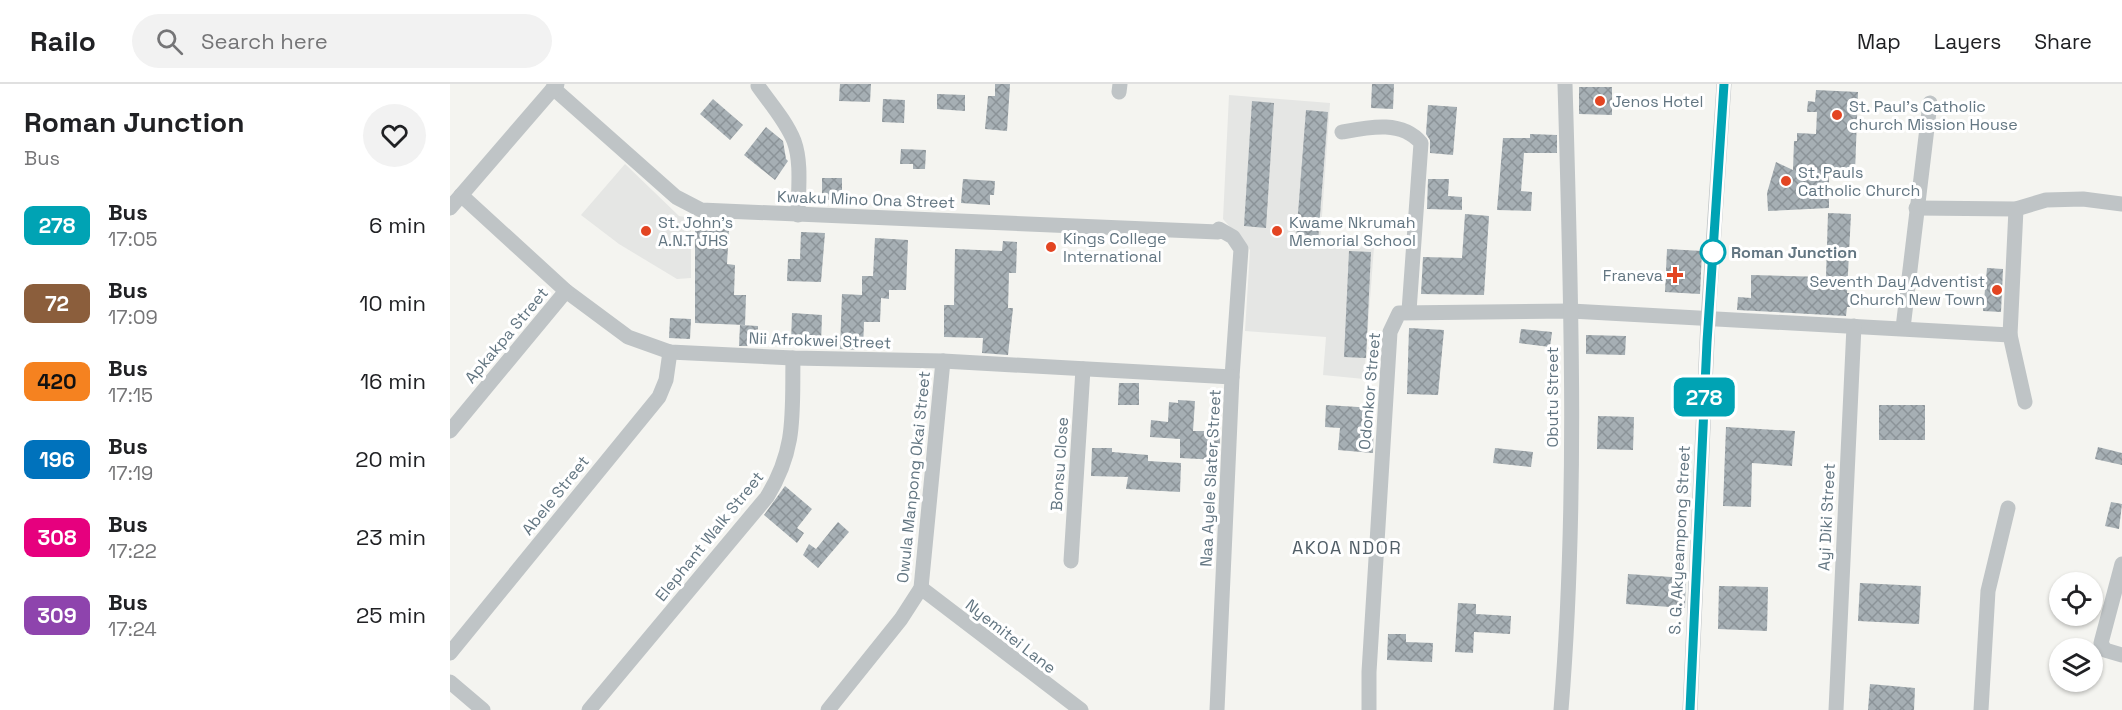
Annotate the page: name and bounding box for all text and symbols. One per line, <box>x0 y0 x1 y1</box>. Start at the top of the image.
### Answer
search box <box>132 14 552 68</box>
text: Railo <box>30 23 96 59</box>
icon: search <box>153 25 186 58</box>
text: Search here <box>201 27 328 55</box>
text: Map <box>1857 28 1901 55</box>
text: Layers <box>1934 28 2001 55</box>
text: Share <box>2034 28 2092 55</box>
place label: Jenos Hotel <box>1612 91 1703 112</box>
marker: Jenos Hotel <box>1593 94 1607 108</box>
place label: St. Paul's Catholic church Mission House <box>1849 96 2018 135</box>
text: Roman Junction <box>24 104 244 140</box>
button: heart <box>363 104 426 167</box>
marker: St. Paul's Catholic church Mission House <box>1830 108 1844 122</box>
text: Bus <box>24 145 60 171</box>
place label: St. Pauls Catholic Church <box>1798 162 1920 201</box>
marker: St. Pauls Catholic Church <box>1779 174 1793 188</box>
street label: Kwaku Mino Ona Street <box>777 186 955 213</box>
text: Bus <box>108 198 148 226</box>
text: 6 min <box>369 211 426 239</box>
text: 278 <box>39 212 75 239</box>
place label: St. John's A.N.T JHS <box>658 212 733 251</box>
place label: Kwame Nkrumah Memorial School <box>1289 212 1416 251</box>
marker: St. John's A.N.T JHS <box>639 224 653 238</box>
marker: Kwame Nkrumah Memorial School <box>1270 224 1284 238</box>
text: 17:05 <box>108 226 158 252</box>
place label: Kings College International <box>1063 228 1167 267</box>
marker: Roman Junction <box>1700 239 1726 265</box>
marker: Kings College International <box>1044 240 1058 254</box>
place label: Roman Junction <box>1731 242 1857 263</box>
place label: Franeva <box>1603 265 1663 286</box>
marker: Franeva <box>1668 268 1682 282</box>
place label: Seventh Day Adventist Church New Town <box>1809 271 1985 310</box>
text: Bus <box>108 276 148 304</box>
street label: Apkakpa Street <box>460 283 553 388</box>
marker: Seventh Day Adventist Church New Town <box>1990 283 2004 297</box>
text: 10 min <box>359 289 426 317</box>
text: 72 <box>45 290 69 317</box>
text: 17:09 <box>108 304 158 330</box>
street label: Nii Afrokwei Street <box>748 328 892 353</box>
street label: Odonkor Street <box>1354 331 1385 451</box>
street label: Obutu Street <box>1542 347 1563 447</box>
text: Bus <box>108 354 148 382</box>
text: 16 min <box>360 367 426 395</box>
text: 420 <box>37 368 77 395</box>
street label: Owula Manpong Okai Street <box>892 370 935 584</box>
line badge: 278 <box>1670 378 1738 416</box>
text: 17:15 <box>108 382 153 408</box>
text: 278 <box>1686 384 1722 411</box>
street label: Naa Ayele Slater Street <box>1195 389 1226 567</box>
street label: Bonsu Close <box>1046 416 1073 512</box>
text: Bus <box>108 432 148 460</box>
text: 20 min <box>355 445 426 473</box>
street label: S. G. Akyeampong Street <box>1664 445 1695 635</box>
text: 196 <box>39 446 75 473</box>
street label: Abele Street <box>517 451 594 539</box>
text: 17:19 <box>108 460 153 486</box>
street label: Ayi Diki Street <box>1813 463 1840 571</box>
street label: Elephant Walk Street <box>650 467 768 606</box>
text: Bus <box>108 510 148 538</box>
text: 23 min <box>356 523 426 551</box>
text: 308 <box>38 524 76 551</box>
district label: AKOA NDOR <box>1292 536 1402 559</box>
text: 17:22 <box>108 538 157 564</box>
map controls <box>2049 572 2103 692</box>
button: locate <box>2049 572 2103 626</box>
text: Bus <box>108 588 148 616</box>
street label: Nyemitei Lane <box>961 594 1060 678</box>
text: 25 min <box>356 601 426 629</box>
text: 309 <box>37 602 77 629</box>
text: 17:24 <box>108 616 157 642</box>
button: layers <box>2049 638 2103 692</box>

